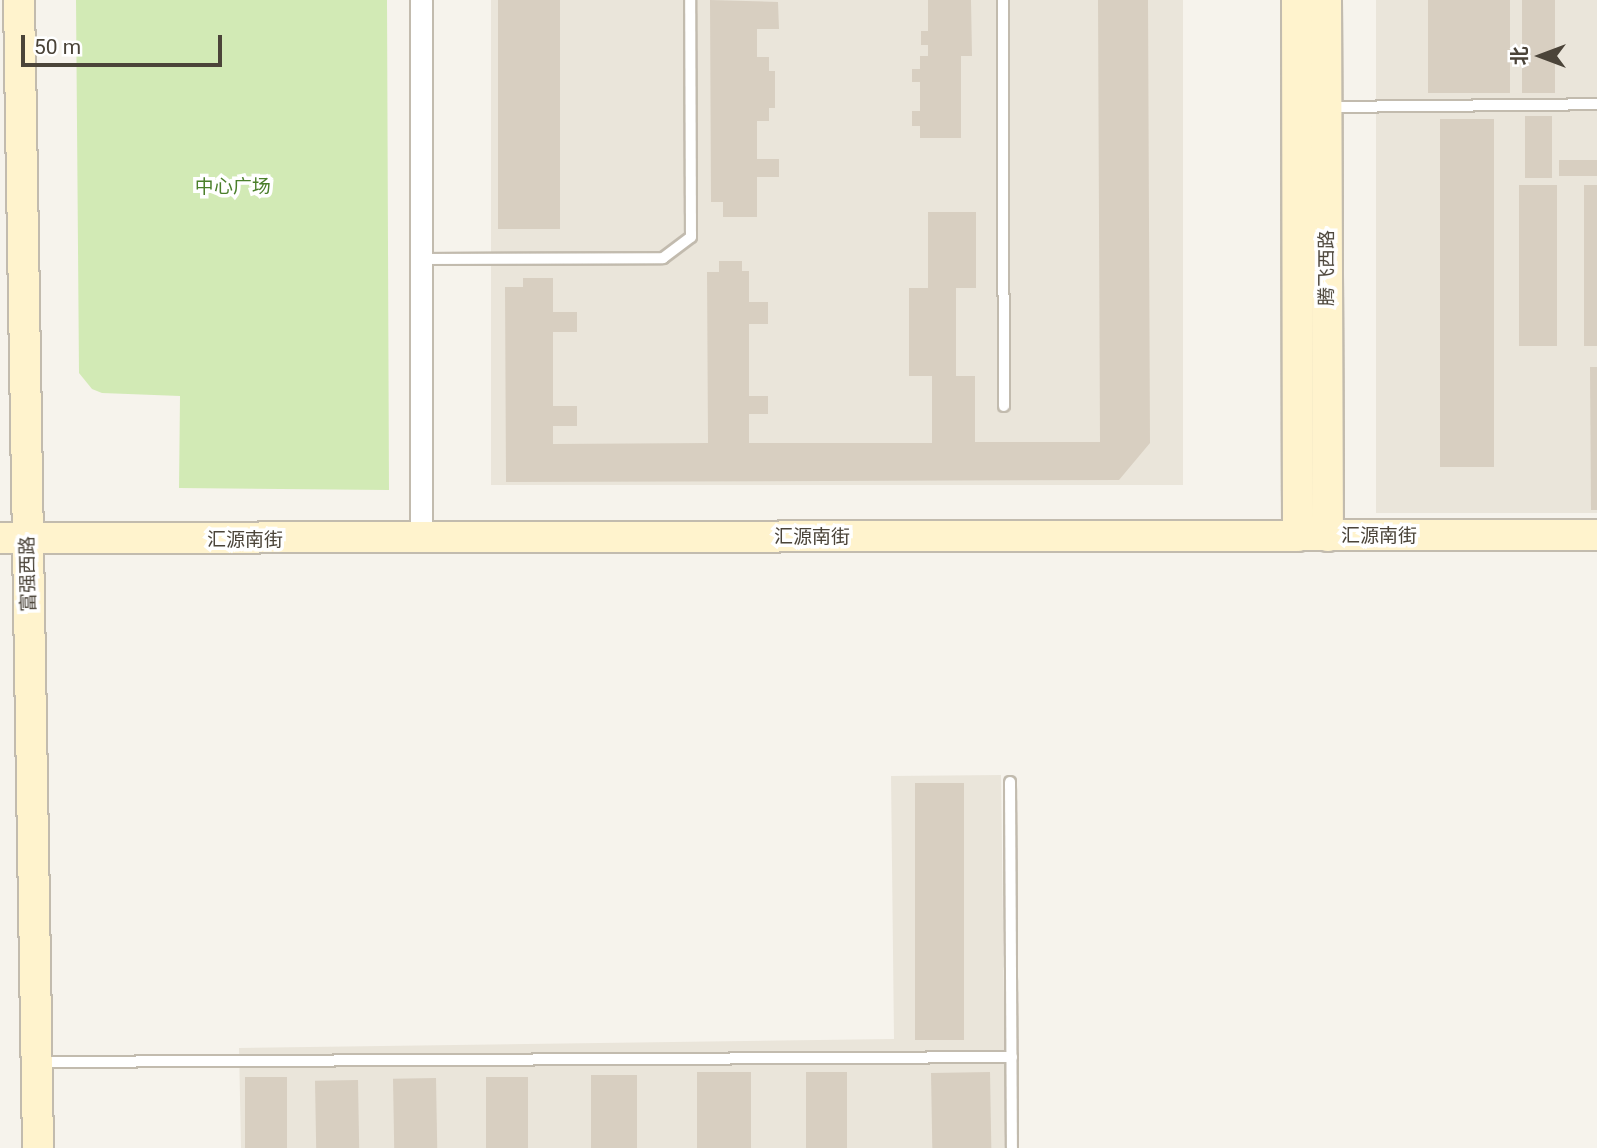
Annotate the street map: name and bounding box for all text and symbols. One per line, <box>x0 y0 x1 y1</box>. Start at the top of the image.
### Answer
scale bar <box>24 21 226 65</box>
north arrow <box>1506 21 1576 91</box>
text: 50 m <box>34 35 81 59</box>
text: 北 <box>1508 47 1531 66</box>
park label: 中心广场 <box>195 176 271 198</box>
street label: 腾飞西路 <box>1316 230 1338 306</box>
street label: 汇源南街 <box>1341 525 1417 547</box>
street label: 汇源南街 <box>774 526 850 548</box>
street label: 汇源南街 <box>207 529 283 551</box>
street label: 富强西路 <box>16 536 40 612</box>

